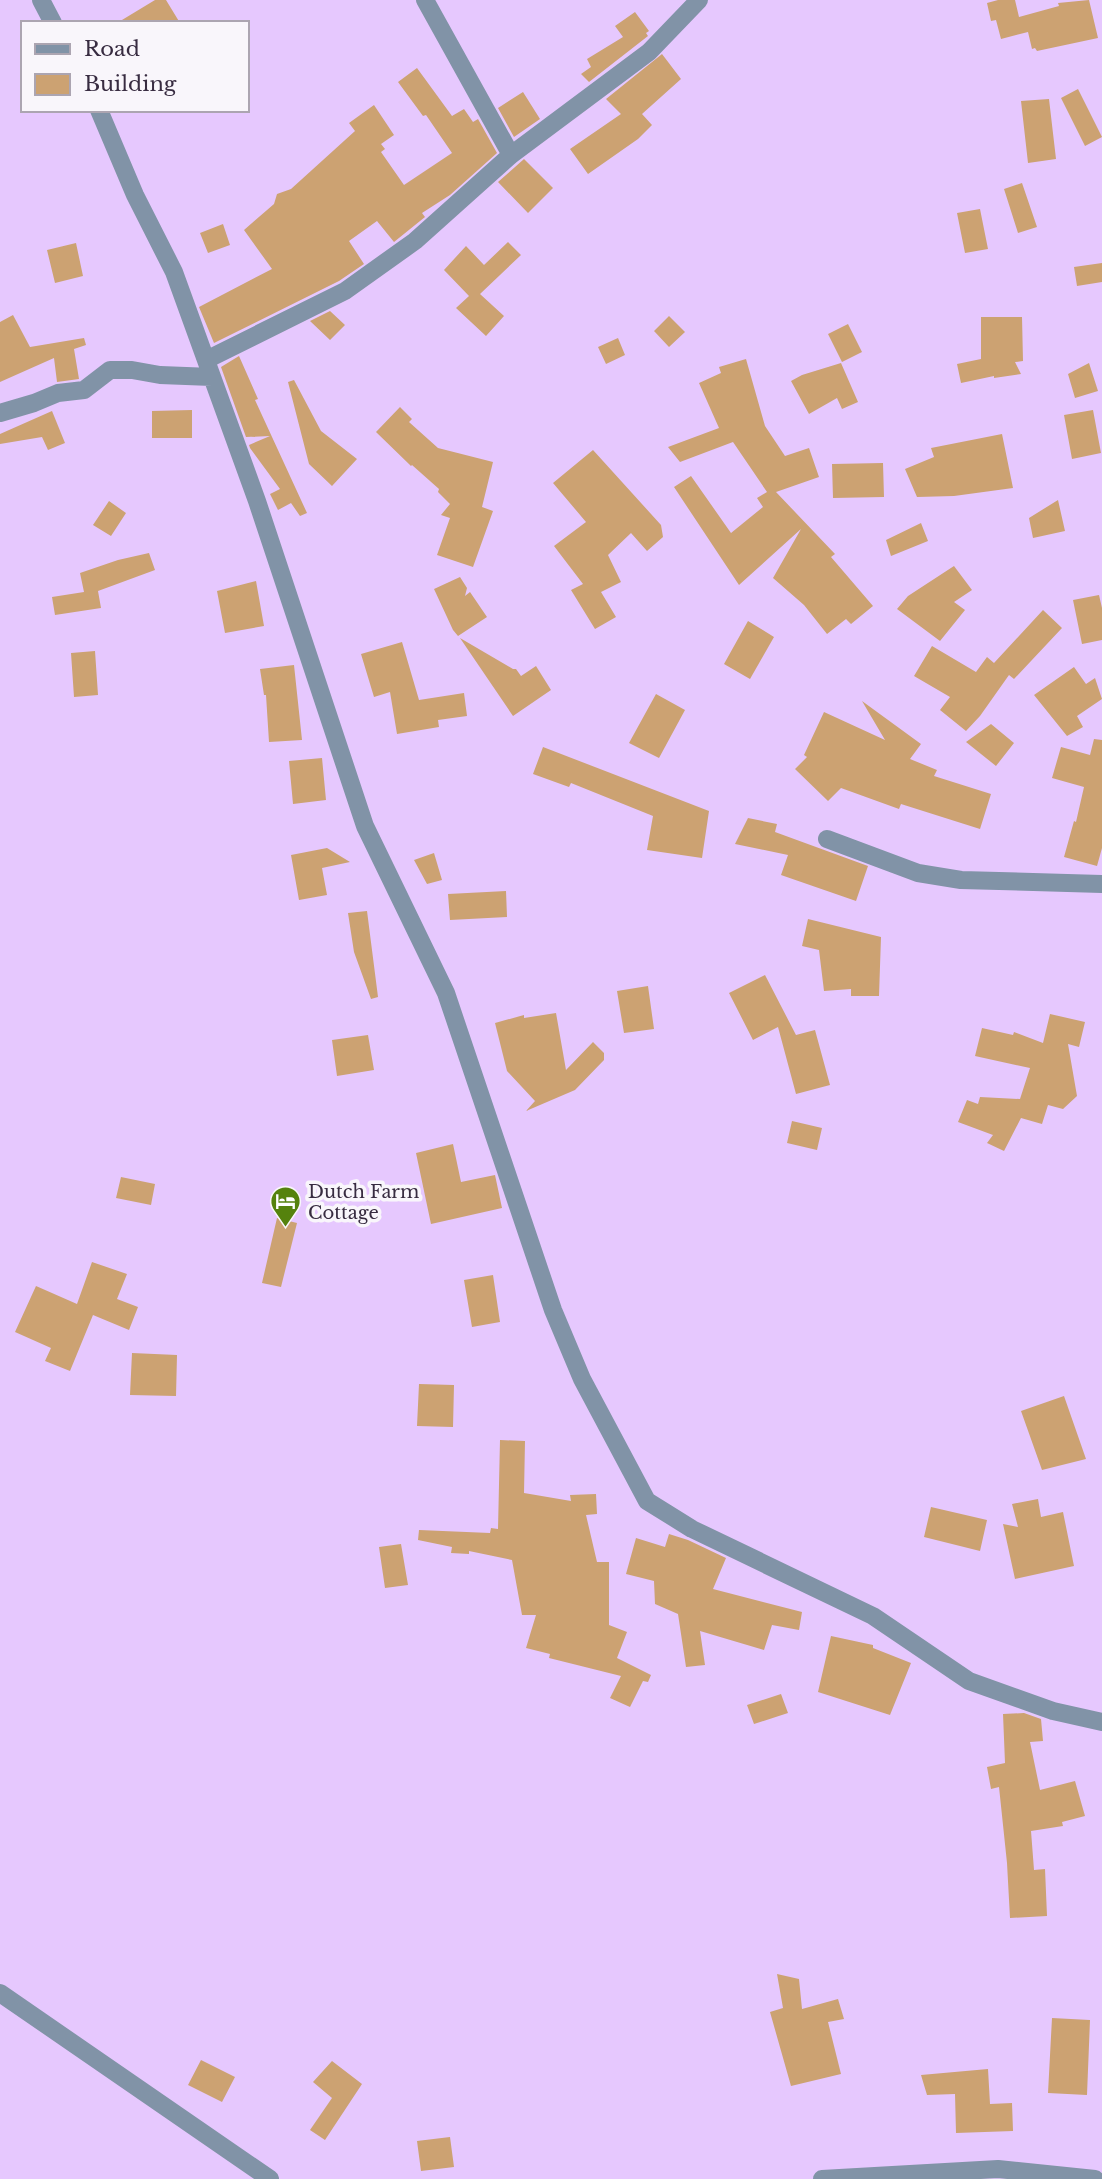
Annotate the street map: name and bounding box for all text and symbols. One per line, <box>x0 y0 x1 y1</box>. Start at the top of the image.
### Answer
legend <box>21 21 248 112</box>
text: Road <box>84 36 140 62</box>
text: Building <box>84 71 177 97</box>
place label: Dutch Farm Cottage <box>308 1181 419 1224</box>
hotel icon: Dutch Farm Cottage <box>268 1185 302 1229</box>

